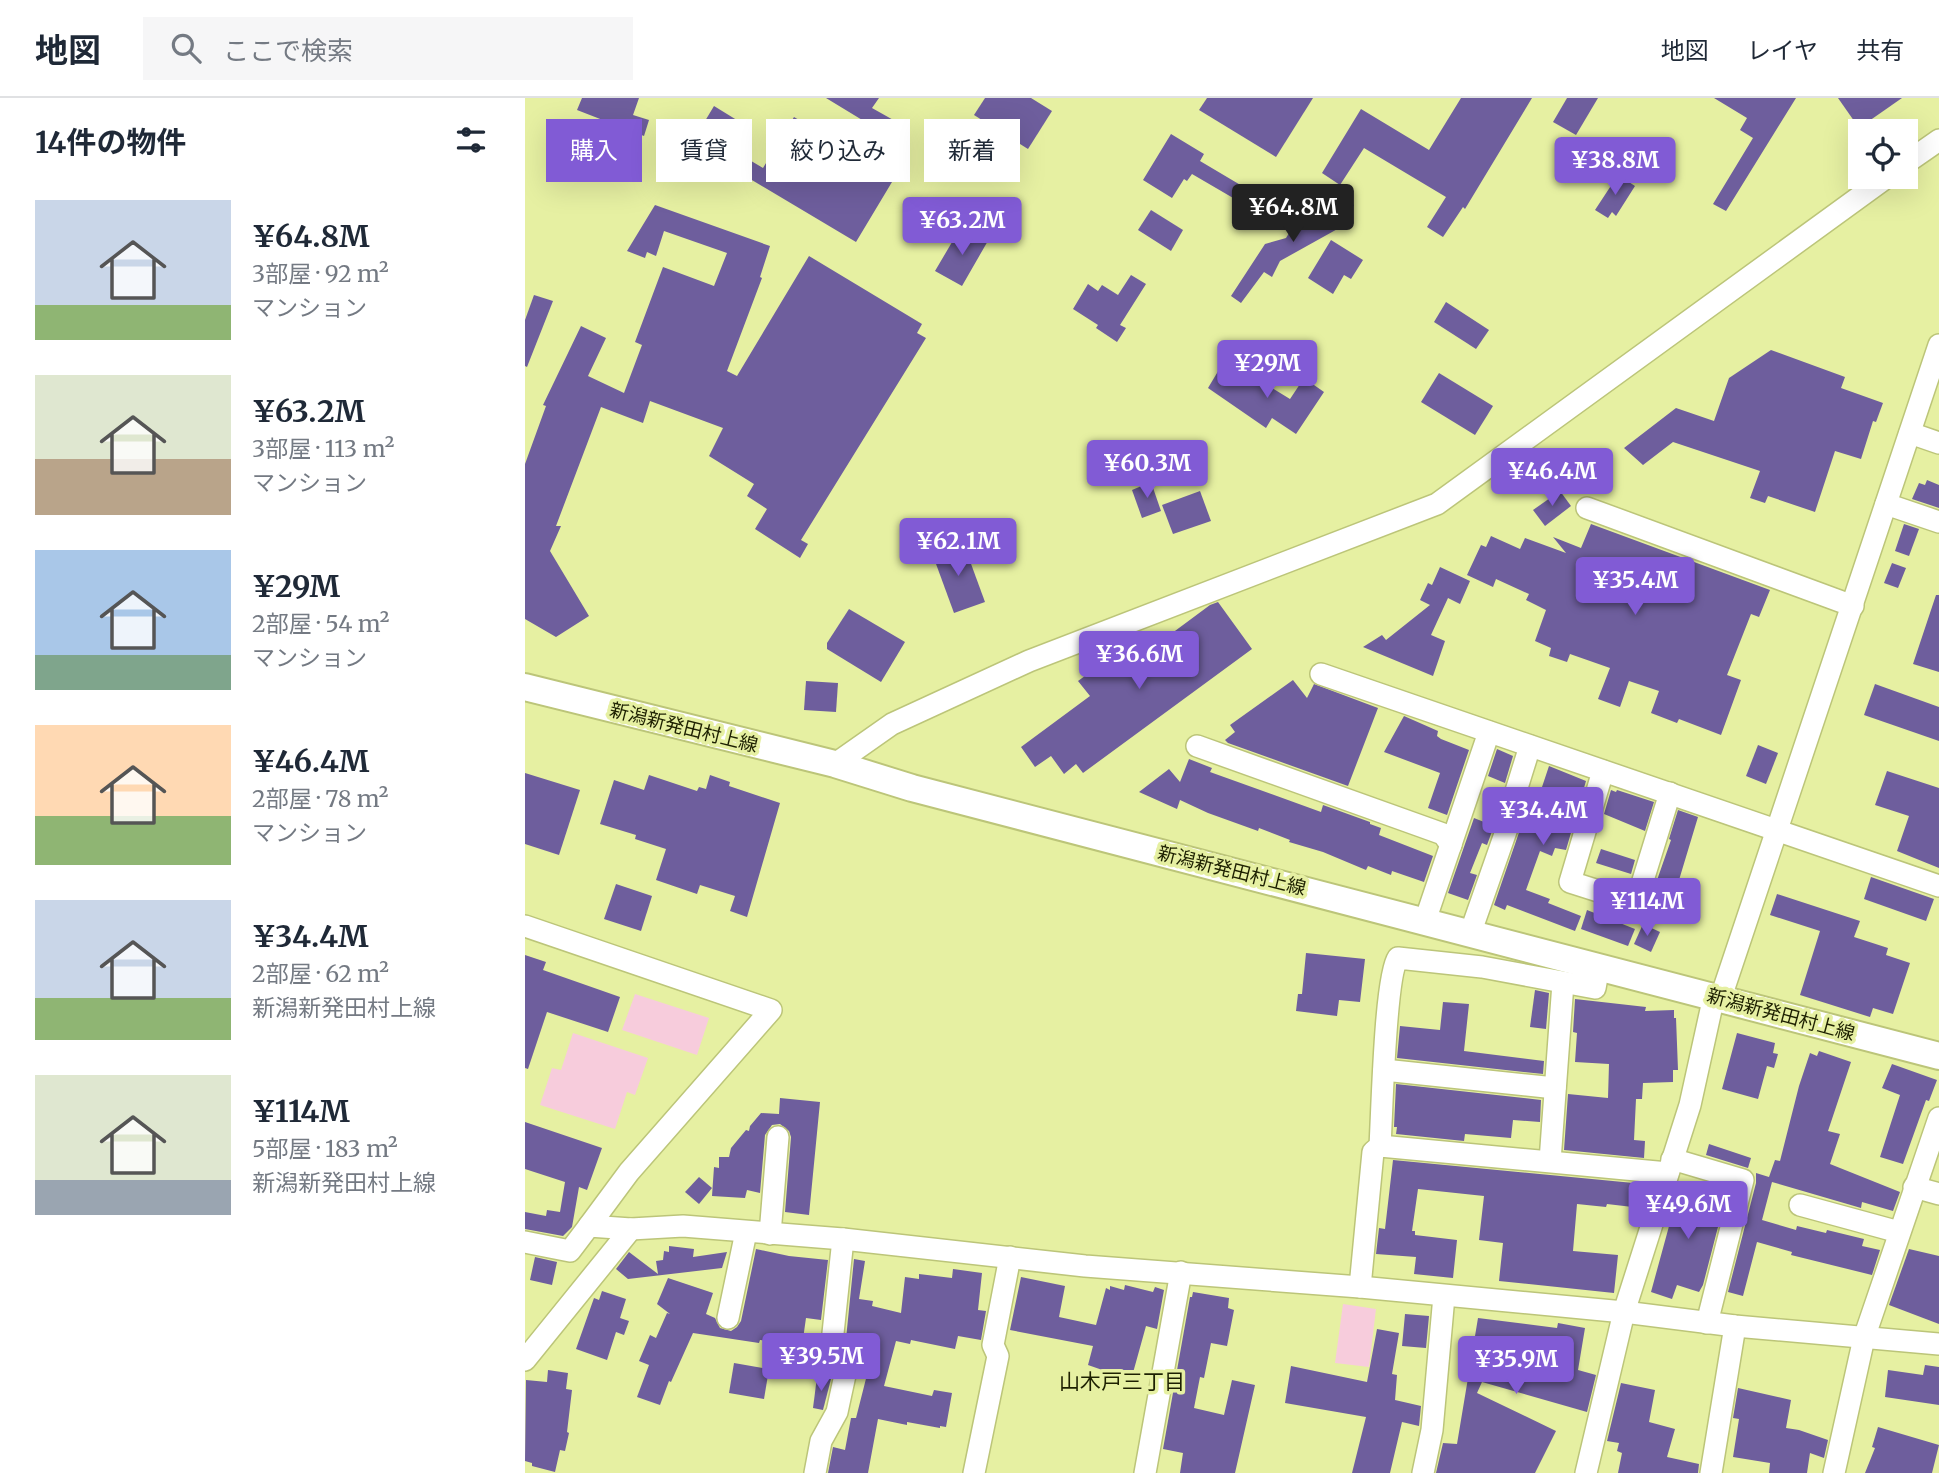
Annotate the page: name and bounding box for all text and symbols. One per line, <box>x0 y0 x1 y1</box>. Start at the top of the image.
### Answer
search box <box>143 17 633 80</box>
icon: search <box>167 29 205 67</box>
text: 地図 <box>35 30 101 71</box>
text: ここで検索 <box>223 34 353 67</box>
text: 地図 <box>1661 35 1709 66</box>
text: レイヤ <box>1747 35 1818 66</box>
text: 共有 <box>1856 35 1904 66</box>
chip: 購入 <box>546 119 642 182</box>
chip: 賃貸 <box>656 119 752 182</box>
chip: 絞り込み <box>766 119 910 182</box>
chip: 新着 <box>924 119 1020 182</box>
map controls <box>1848 119 1918 189</box>
button: locate <box>1848 119 1918 189</box>
icon: filters <box>452 121 490 159</box>
text: 14件の物件 <box>35 123 186 161</box>
pin: ¥38.8M <box>1558 138 1672 197</box>
text: ¥38.8M <box>1571 145 1659 174</box>
pin: ¥64.8M <box>1236 184 1350 244</box>
text: ¥64.8M <box>1248 192 1338 221</box>
pin: ¥63.2M <box>905 198 1019 257</box>
text: ¥63.2M <box>919 205 1005 234</box>
text: ¥64.8M <box>252 217 370 255</box>
icon: home <box>91 228 175 312</box>
text: 3部屋 · 92 m² <box>252 259 389 288</box>
text: マンション <box>252 293 367 322</box>
pin: ¥29M <box>1226 341 1308 400</box>
text: ¥29M <box>1233 348 1301 377</box>
text: ¥63.2M <box>252 392 365 430</box>
icon: home <box>91 403 175 487</box>
text: 3部屋 · 113 m² <box>252 434 394 463</box>
pin: ¥60.3M <box>1090 440 1204 500</box>
text: ¥60.3M <box>1103 448 1191 477</box>
pin: ¥46.4M <box>1495 448 1609 508</box>
text: ¥46.4M <box>1507 456 1597 485</box>
text: マンション <box>252 468 367 497</box>
pin: ¥62.1M <box>901 518 1015 578</box>
text: ¥62.1M <box>915 526 1001 555</box>
pin: ¥35.4M <box>1578 558 1692 617</box>
text: ¥35.4M <box>1592 565 1678 594</box>
text: ¥29M <box>252 567 340 605</box>
icon: home <box>91 578 175 662</box>
text: 2部屋 · 54 m² <box>252 609 389 638</box>
pin: ¥36.6M <box>1082 632 1196 691</box>
text: ¥36.6M <box>1095 639 1183 668</box>
text: マンション <box>252 643 367 672</box>
street label: 新潟新発田村上線 <box>607 697 761 757</box>
text: ¥46.4M <box>252 742 369 780</box>
icon: home <box>91 753 175 837</box>
text: 2部屋 · 78 m² <box>252 784 388 813</box>
pin: ¥34.4M <box>1486 788 1600 847</box>
text: ¥34.4M <box>1498 795 1588 824</box>
text: マンション <box>252 818 367 847</box>
street label: 新潟新発田村上線 <box>1155 840 1309 900</box>
pin: ¥114M <box>1598 878 1696 938</box>
text: ¥114M <box>1610 886 1684 915</box>
text: ¥34.4M <box>252 917 368 955</box>
icon: home <box>91 928 175 1012</box>
text: 2部屋 · 62 m² <box>252 959 389 988</box>
street label: 新潟新発田村上線 <box>1704 983 1858 1045</box>
text: 新潟新発田村上線 <box>252 993 436 1022</box>
text: ¥114M <box>252 1092 350 1130</box>
icon: home <box>91 1103 175 1187</box>
text: 5部屋 · 183 m² <box>252 1134 398 1163</box>
text: 新潟新発田村上線 <box>252 1168 436 1197</box>
pin: ¥49.6M <box>1631 1182 1745 1241</box>
text: ¥49.6M <box>1645 1189 1731 1218</box>
pin: ¥39.5M <box>764 1334 878 1393</box>
pin: ¥35.9M <box>1459 1336 1573 1396</box>
text: ¥39.5M <box>778 1341 864 1370</box>
text: ¥35.9M <box>1474 1344 1558 1373</box>
district label: 山木戸三丁目 <box>1059 1368 1185 1395</box>

